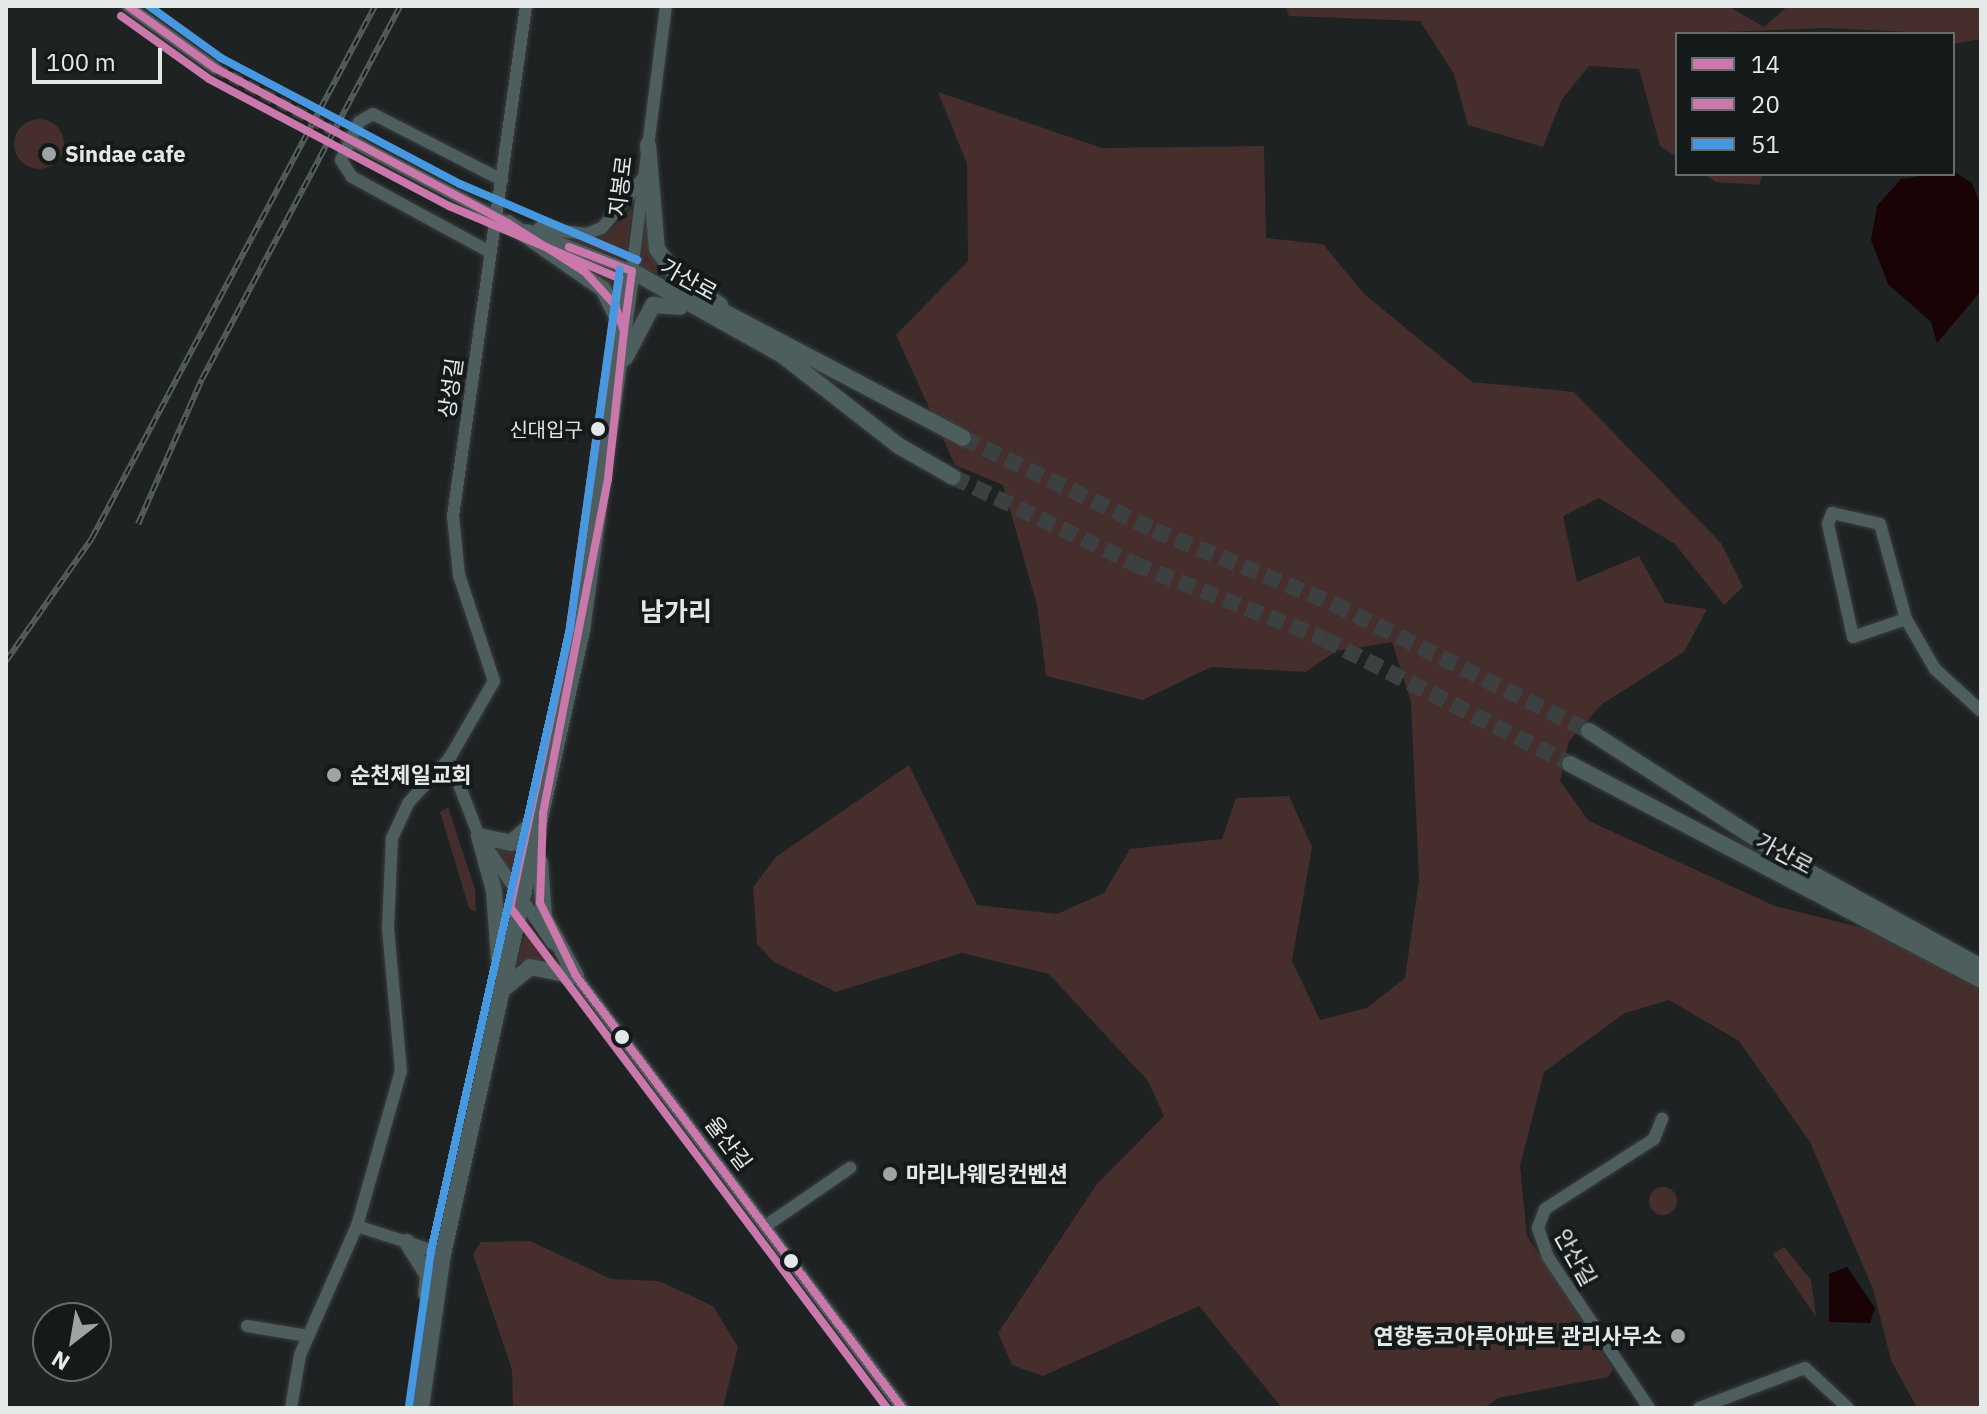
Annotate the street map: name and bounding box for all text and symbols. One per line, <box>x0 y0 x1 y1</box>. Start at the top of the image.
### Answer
scale bar <box>36 32 166 82</box>
legend <box>1675 32 1955 176</box>
text: 100 m <box>46 46 116 78</box>
text: 14 <box>1751 48 1780 80</box>
text: 20 <box>1751 88 1780 120</box>
text: 51 <box>1751 128 1780 160</box>
place label: Sindae cafe <box>65 141 186 167</box>
marker: Sindae cafe <box>40 145 58 163</box>
street label: 지봉로 <box>603 154 637 218</box>
street label: 가산로 <box>656 253 722 305</box>
street label: 상성길 <box>433 356 467 420</box>
place label: 신대입구 <box>509 417 583 441</box>
marker: 신대입구 <box>590 421 606 437</box>
district label: 남가리 <box>640 596 712 628</box>
place label: 순천제일교회 <box>350 762 471 788</box>
marker: 순천제일교회 <box>325 766 343 784</box>
street label: 가산로 <box>1752 827 1818 879</box>
unlabelled marker <box>614 1029 630 1045</box>
street label: 율산길 <box>700 1111 758 1175</box>
place label: 마리나웨딩컨벤션 <box>906 1161 1068 1187</box>
marker: 마리나웨딩컨벤션 <box>881 1165 899 1183</box>
street label: 안산길 <box>1550 1224 1602 1290</box>
unlabelled marker <box>783 1253 799 1269</box>
north arrow <box>32 1302 112 1382</box>
place label: 연향동코아루아파트 관리사무소 <box>1373 1323 1662 1349</box>
marker: 연향동코아루아파트 관리사무소 <box>1669 1327 1687 1345</box>
text: N <box>46 1345 75 1378</box>

